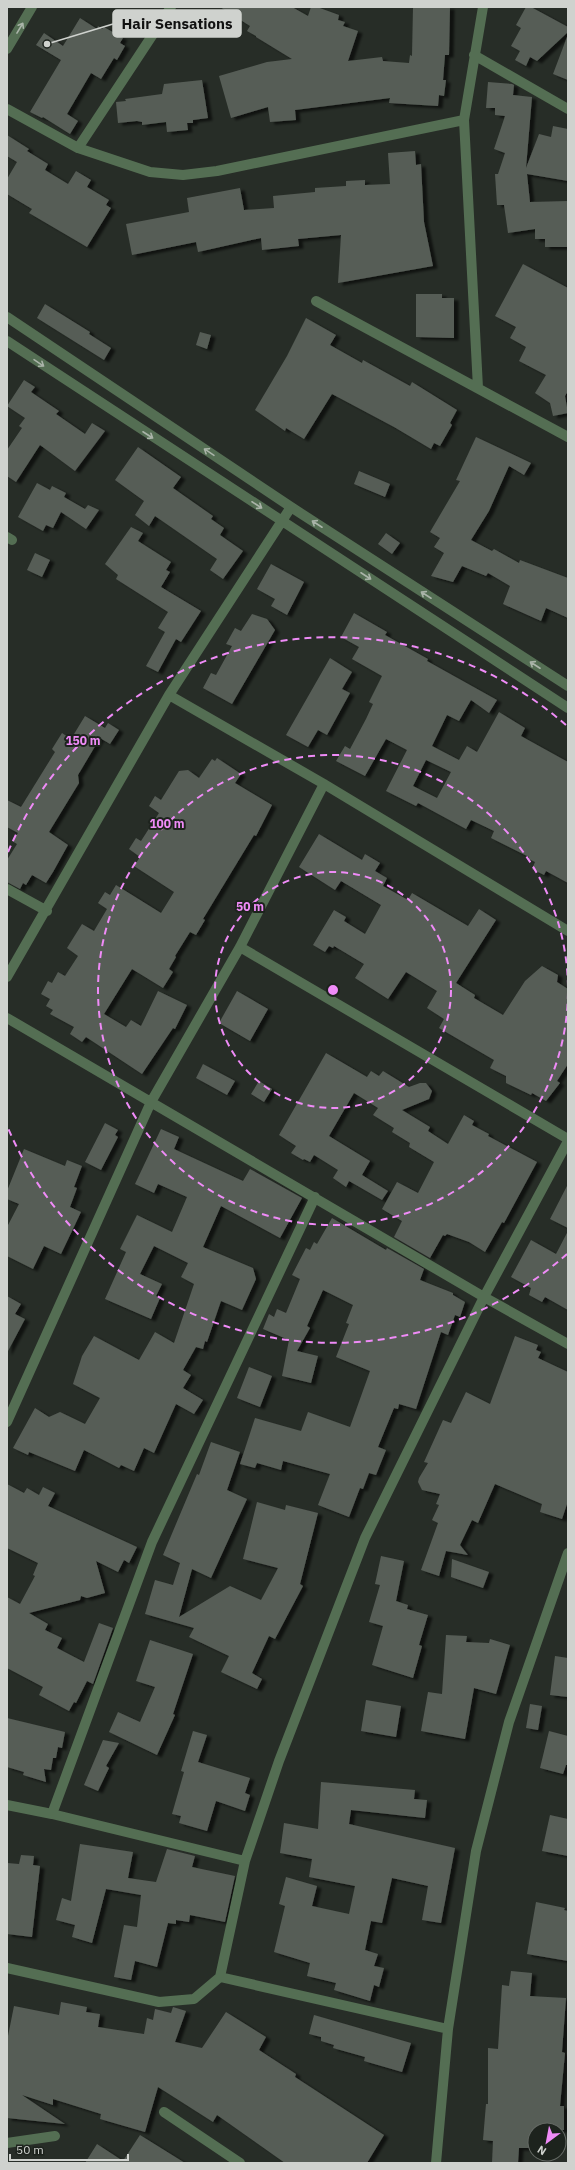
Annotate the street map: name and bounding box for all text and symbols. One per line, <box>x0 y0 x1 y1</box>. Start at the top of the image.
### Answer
callout: Hair Sensations <box>113 10 241 37</box>
text: Hair Sensations <box>121 14 233 33</box>
one-way arrow <box>16 22 24 34</box>
one-way arrow <box>34 359 45 367</box>
one-way arrow <box>142 431 154 439</box>
one-way arrow <box>203 447 215 455</box>
one-way arrow <box>251 501 262 509</box>
one-way arrow <box>312 520 323 528</box>
one-way arrow <box>360 572 371 580</box>
one-way arrow <box>420 590 432 598</box>
one-way arrow <box>530 661 541 669</box>
text: 150 m <box>65 733 101 748</box>
text: 100 m <box>149 816 185 831</box>
text: 50 m <box>236 899 264 914</box>
centre of rings <box>326 983 340 997</box>
north arrow <box>527 2122 567 2162</box>
scale bar <box>10 2136 128 2162</box>
text: 50 m <box>16 2142 44 2157</box>
text: N <box>535 2142 549 2159</box>

